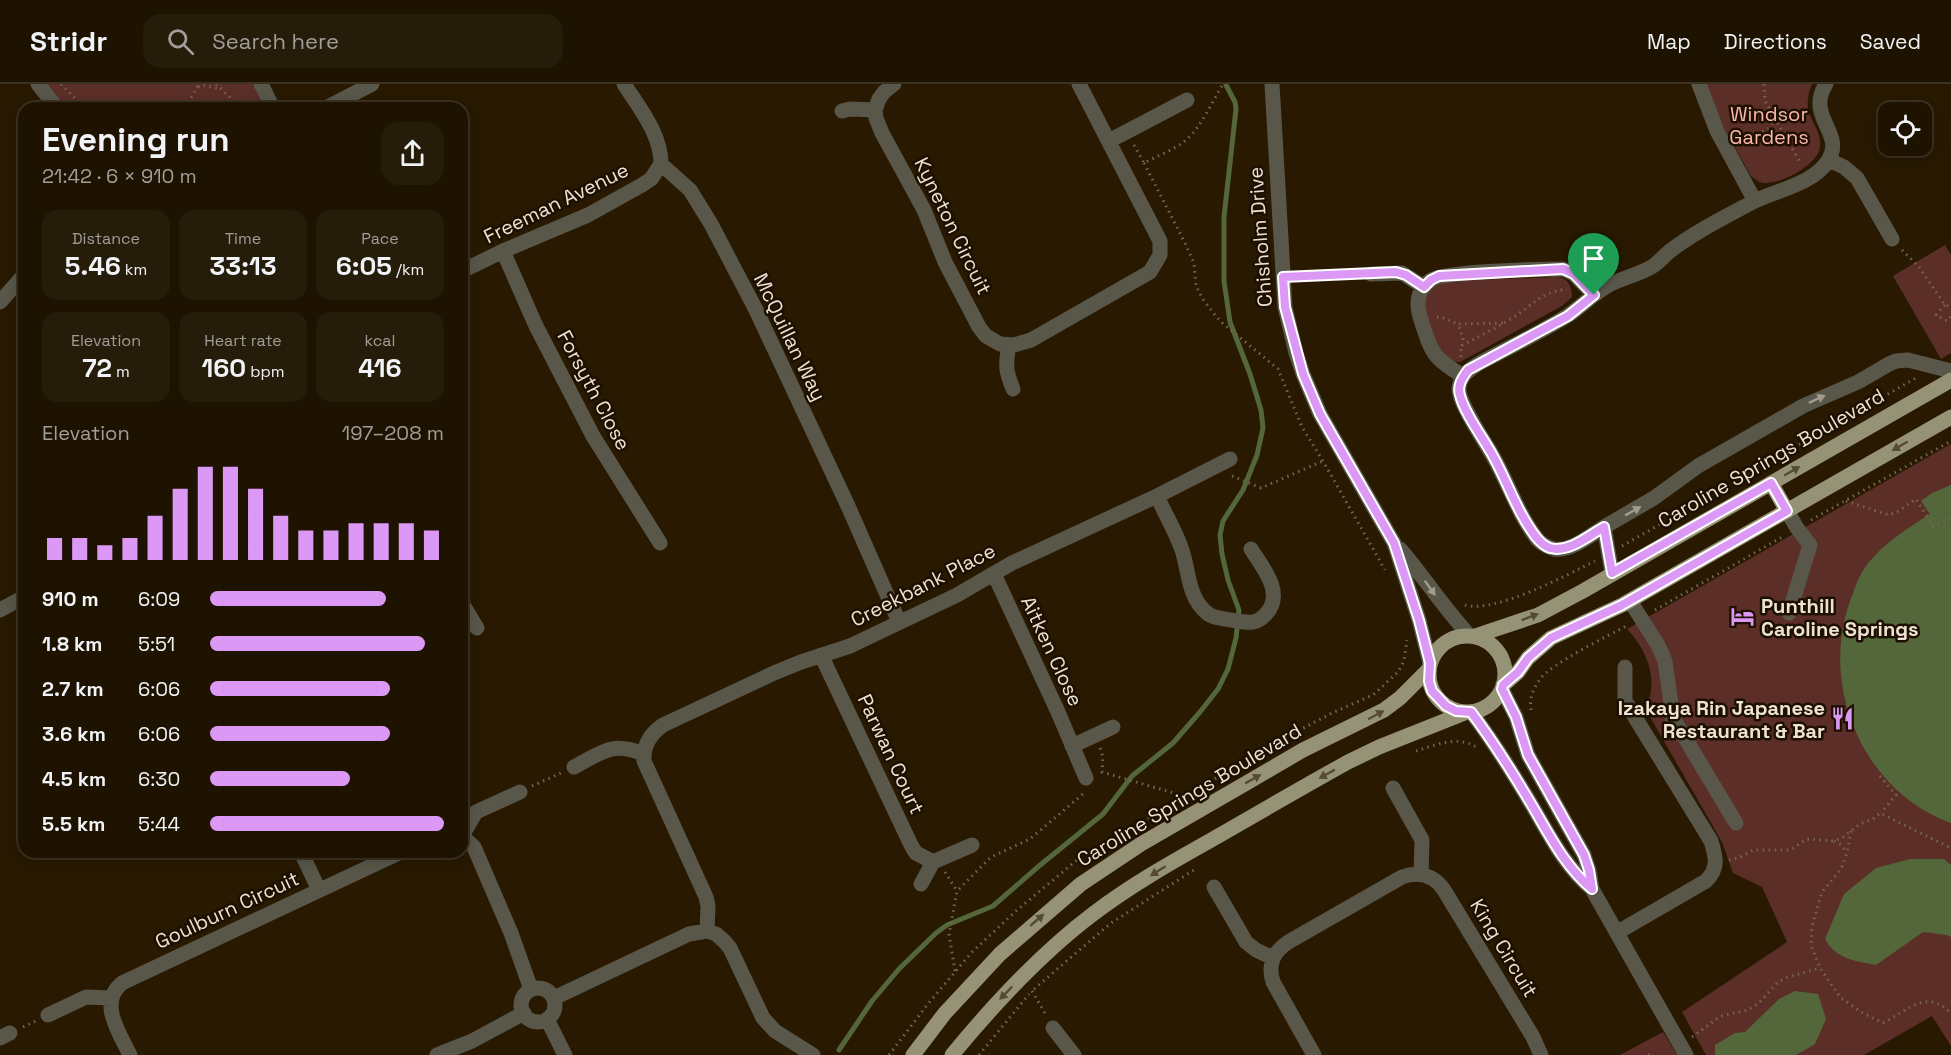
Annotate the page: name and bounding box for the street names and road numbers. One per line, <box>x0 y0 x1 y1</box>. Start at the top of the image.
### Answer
street label: Kyneton Circuit <box>908 153 998 299</box>
street label: Freeman Avenue <box>479 157 633 249</box>
street label: Chisholm Drive <box>1242 166 1278 308</box>
street label: McQuillan Way <box>748 269 832 405</box>
street label: Forsyth Close <box>551 326 637 454</box>
street label: Caroline Springs Boulevard <box>1653 382 1889 534</box>
street label: Creekbank Place <box>846 537 1000 633</box>
street label: Aitken Close <box>1015 592 1089 710</box>
street label: Parwan Court <box>852 690 930 818</box>
street label: Caroline Springs Boulevard <box>1072 718 1306 872</box>
street label: Goulburn Circuit <box>151 865 303 955</box>
street label: King Circuit <box>1464 894 1544 1002</box>

